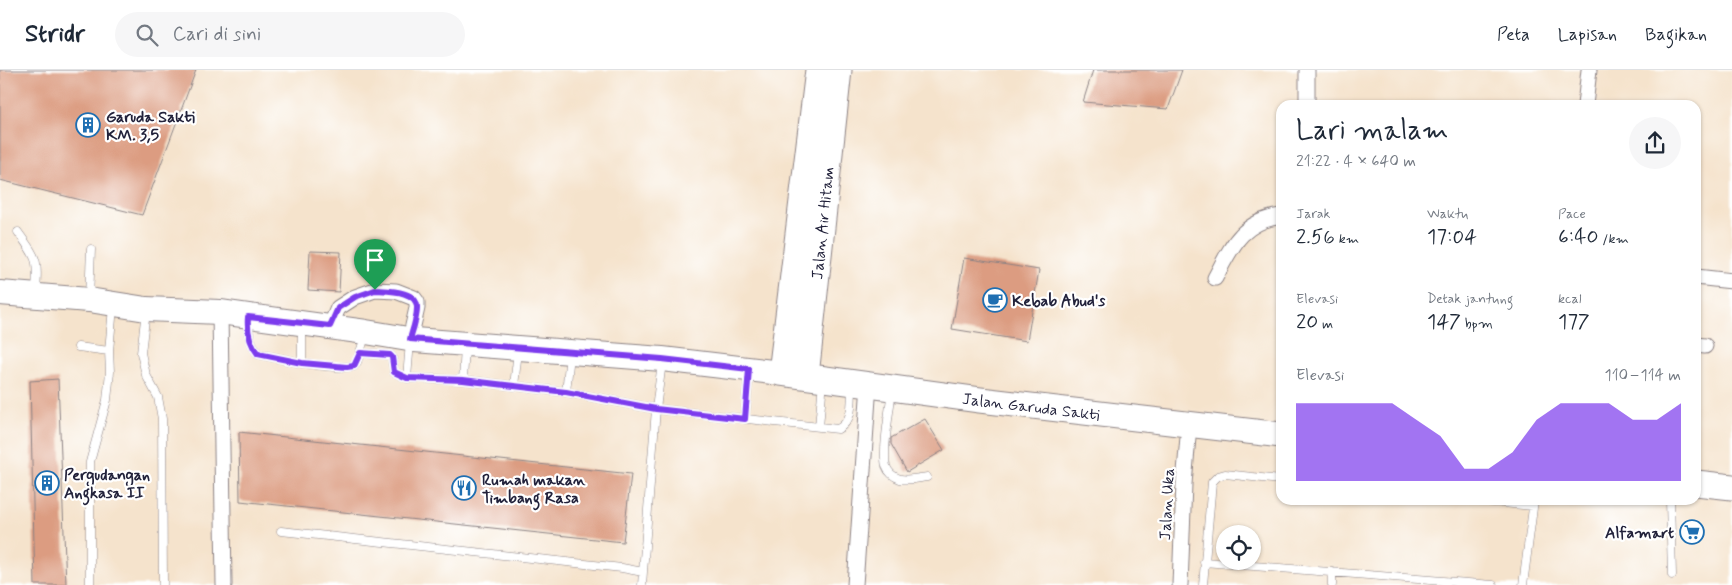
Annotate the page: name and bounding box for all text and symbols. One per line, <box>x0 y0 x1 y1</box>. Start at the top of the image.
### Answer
search box <box>115 12 465 57</box>
text: Stridr <box>25 19 85 50</box>
icon: search <box>133 21 161 49</box>
text: Cari di sini <box>173 22 261 47</box>
text: Peta <box>1497 23 1530 47</box>
text: Lapisan <box>1558 23 1617 47</box>
text: Bagikan <box>1645 23 1707 47</box>
place label: Garuda Sakti KM. 3,5 <box>106 107 195 146</box>
building icon: Garuda Sakti KM. 3,5 <box>75 112 101 138</box>
text: Lari malam <box>1296 113 1449 150</box>
button: share <box>1629 117 1681 169</box>
text: 21:22 · 4 × 640 m <box>1296 151 1416 172</box>
street label: Jalan Air Hitam <box>807 166 840 281</box>
text: Jarak <box>1296 205 1331 223</box>
text: Waktu <box>1427 205 1468 223</box>
text: Pace <box>1558 205 1586 223</box>
text: 2.56 <box>1296 223 1335 251</box>
text: 17:04 <box>1427 223 1477 251</box>
text: 6:40 <box>1558 223 1599 251</box>
text: km <box>1335 230 1359 248</box>
text: /km <box>1599 230 1629 248</box>
pin <box>354 239 396 290</box>
icon: arrive <box>361 246 389 274</box>
cafe icon: Kebab Abud's <box>982 287 1008 313</box>
text: Elevasi <box>1296 290 1338 308</box>
text: Detak jantung <box>1427 290 1513 308</box>
text: kcal <box>1558 290 1582 308</box>
place label: Kebab Abud's <box>1012 291 1106 312</box>
text: 20 <box>1296 308 1318 336</box>
text: 147 <box>1427 308 1461 336</box>
text: 177 <box>1558 308 1590 336</box>
text: m <box>1318 315 1333 333</box>
text: bpm <box>1461 315 1493 333</box>
text: Elevasi <box>1296 365 1344 386</box>
text: 110–114 m <box>1605 365 1681 386</box>
street label: Jalan Garuda Sakti <box>961 389 1101 426</box>
place label: Pergudangan Angkasa II <box>64 465 150 506</box>
street label: Jalan Uka <box>1155 467 1180 541</box>
building icon: Pergudangan Angkasa II <box>34 470 60 496</box>
place label: Rumah makan Timbang Rasa <box>482 470 586 511</box>
restaurant icon: Rumah makan Timbang Rasa <box>451 475 477 501</box>
supermarket icon: Alfamart <box>1679 519 1705 545</box>
place label: Alfamart <box>1605 523 1674 544</box>
map controls <box>1216 525 1261 570</box>
button: locate <box>1216 525 1261 570</box>

